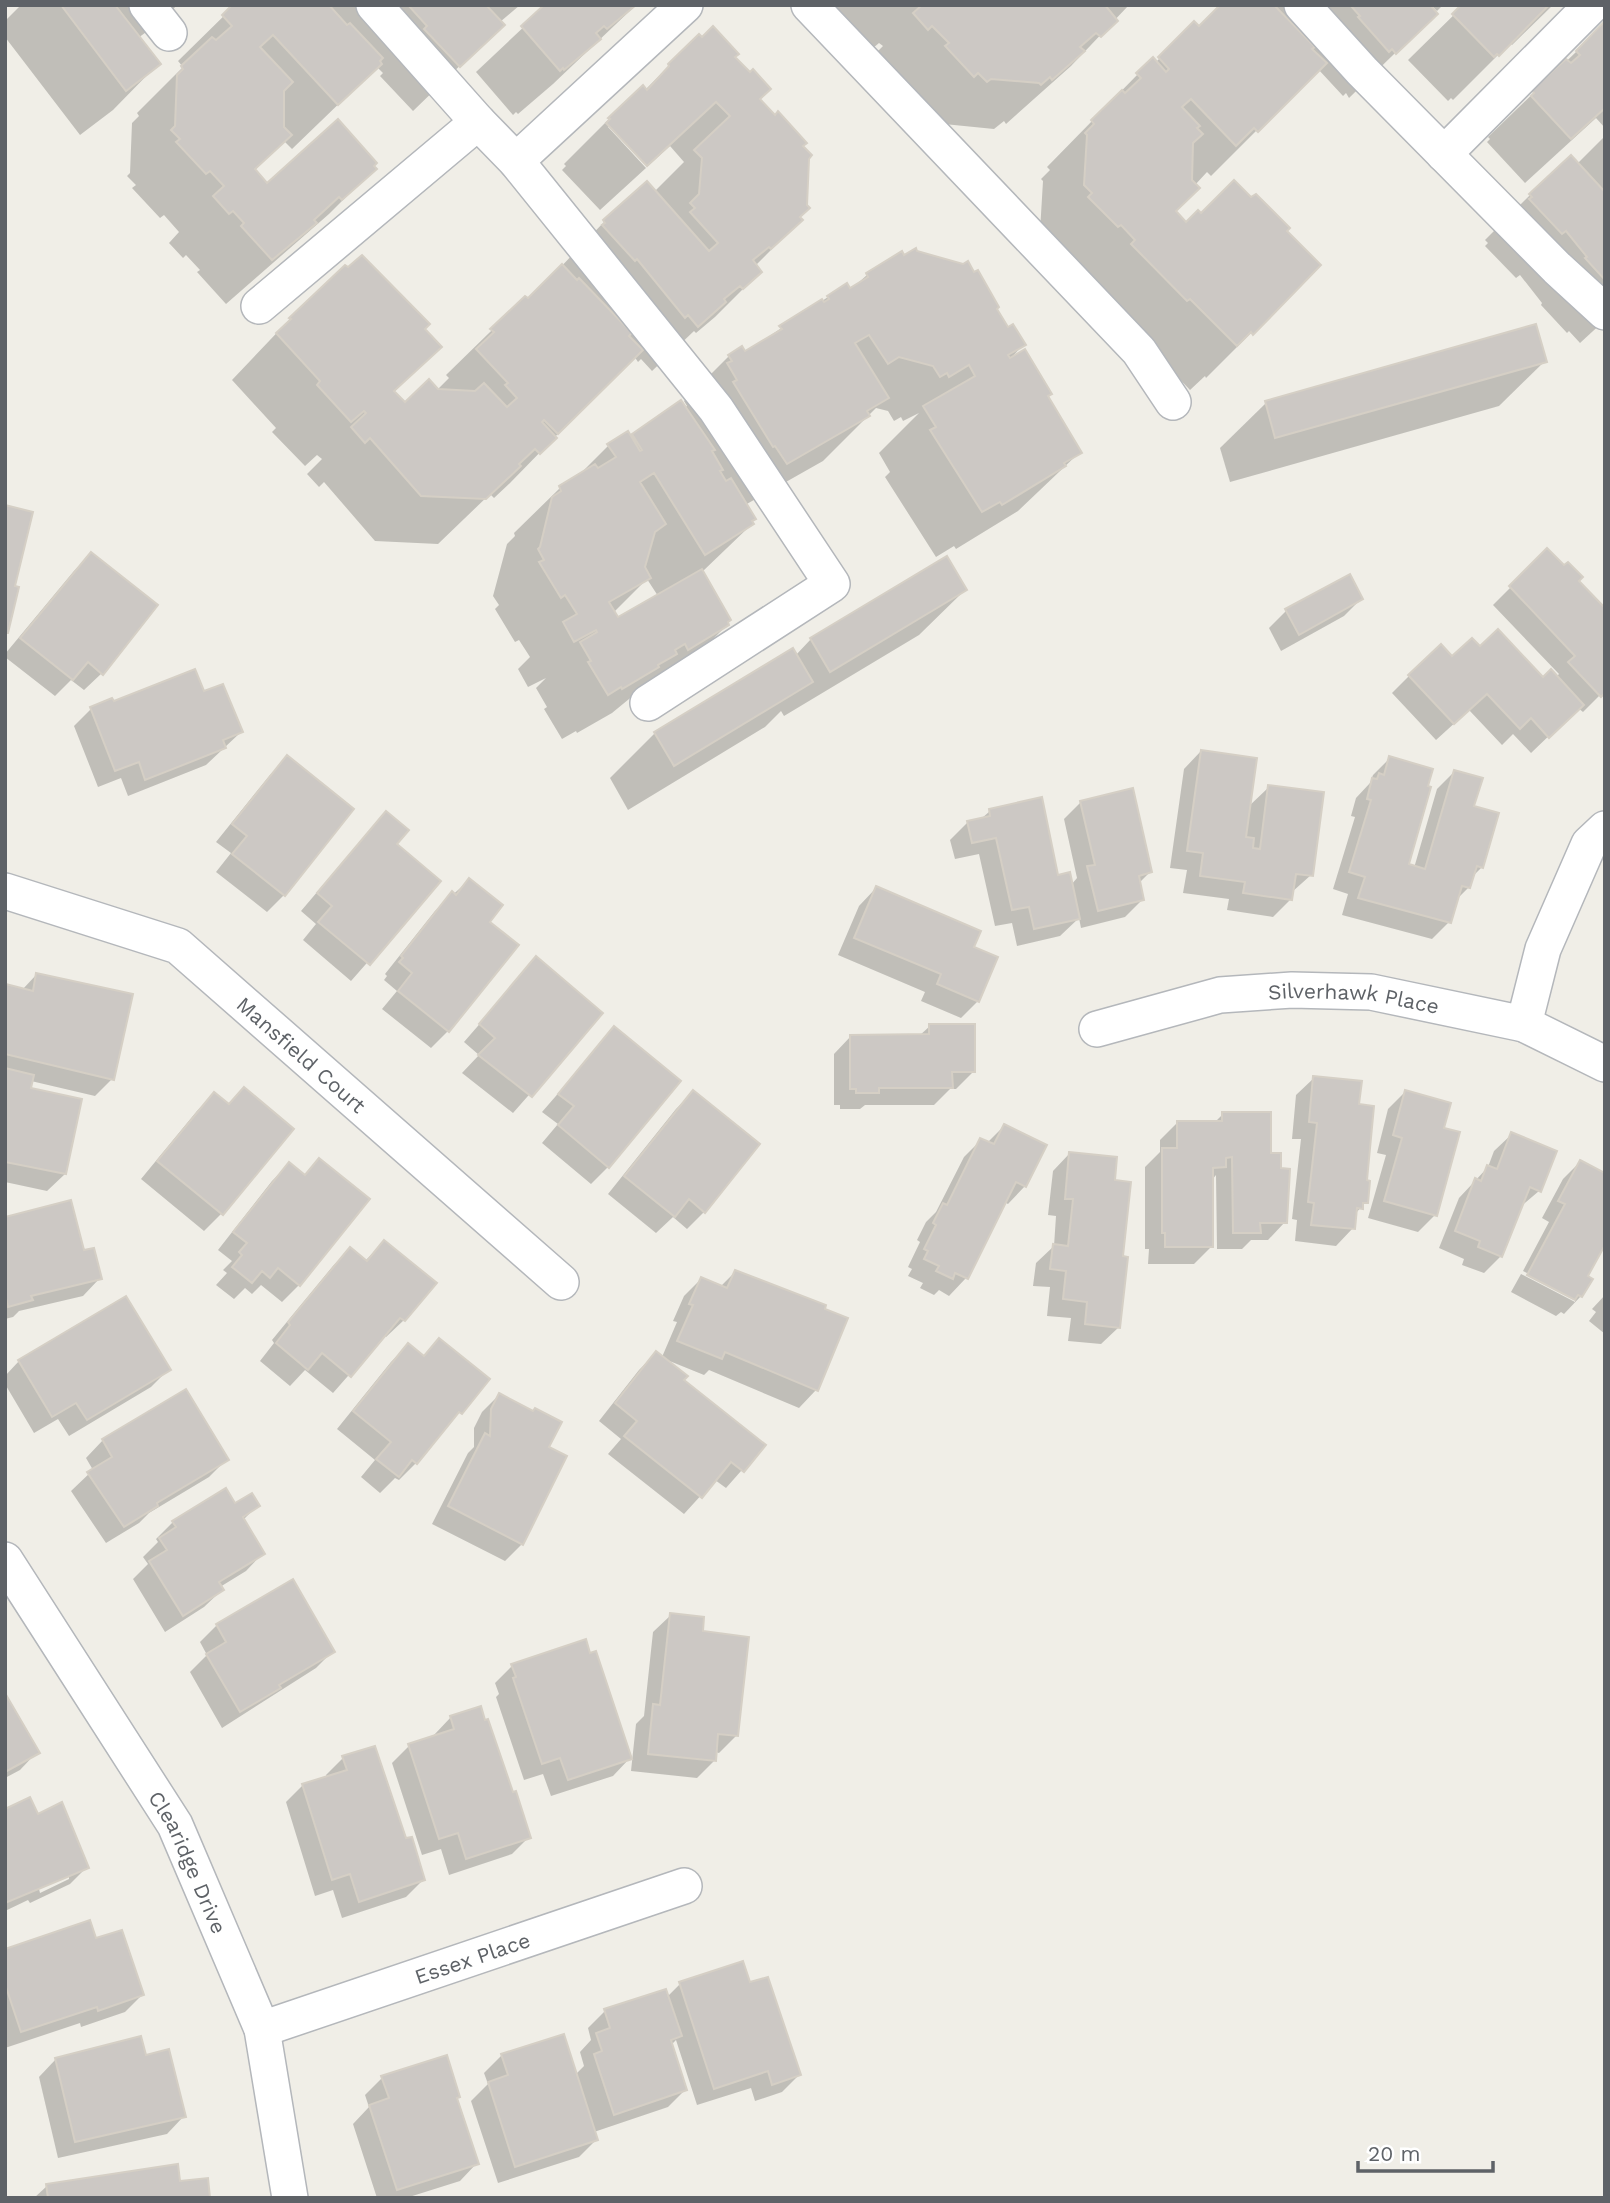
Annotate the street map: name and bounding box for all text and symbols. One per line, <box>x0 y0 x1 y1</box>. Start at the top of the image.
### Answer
street label: Silverhawk Place <box>1267 977 1442 1018</box>
street label: Mansfield Court <box>232 991 371 1118</box>
street label: Clearidge Drive <box>144 1786 232 1937</box>
street label: Essex Place <box>411 1927 533 1989</box>
scale bar <box>1358 2130 1493 2174</box>
text: 20 m <box>1368 2141 1420 2166</box>

